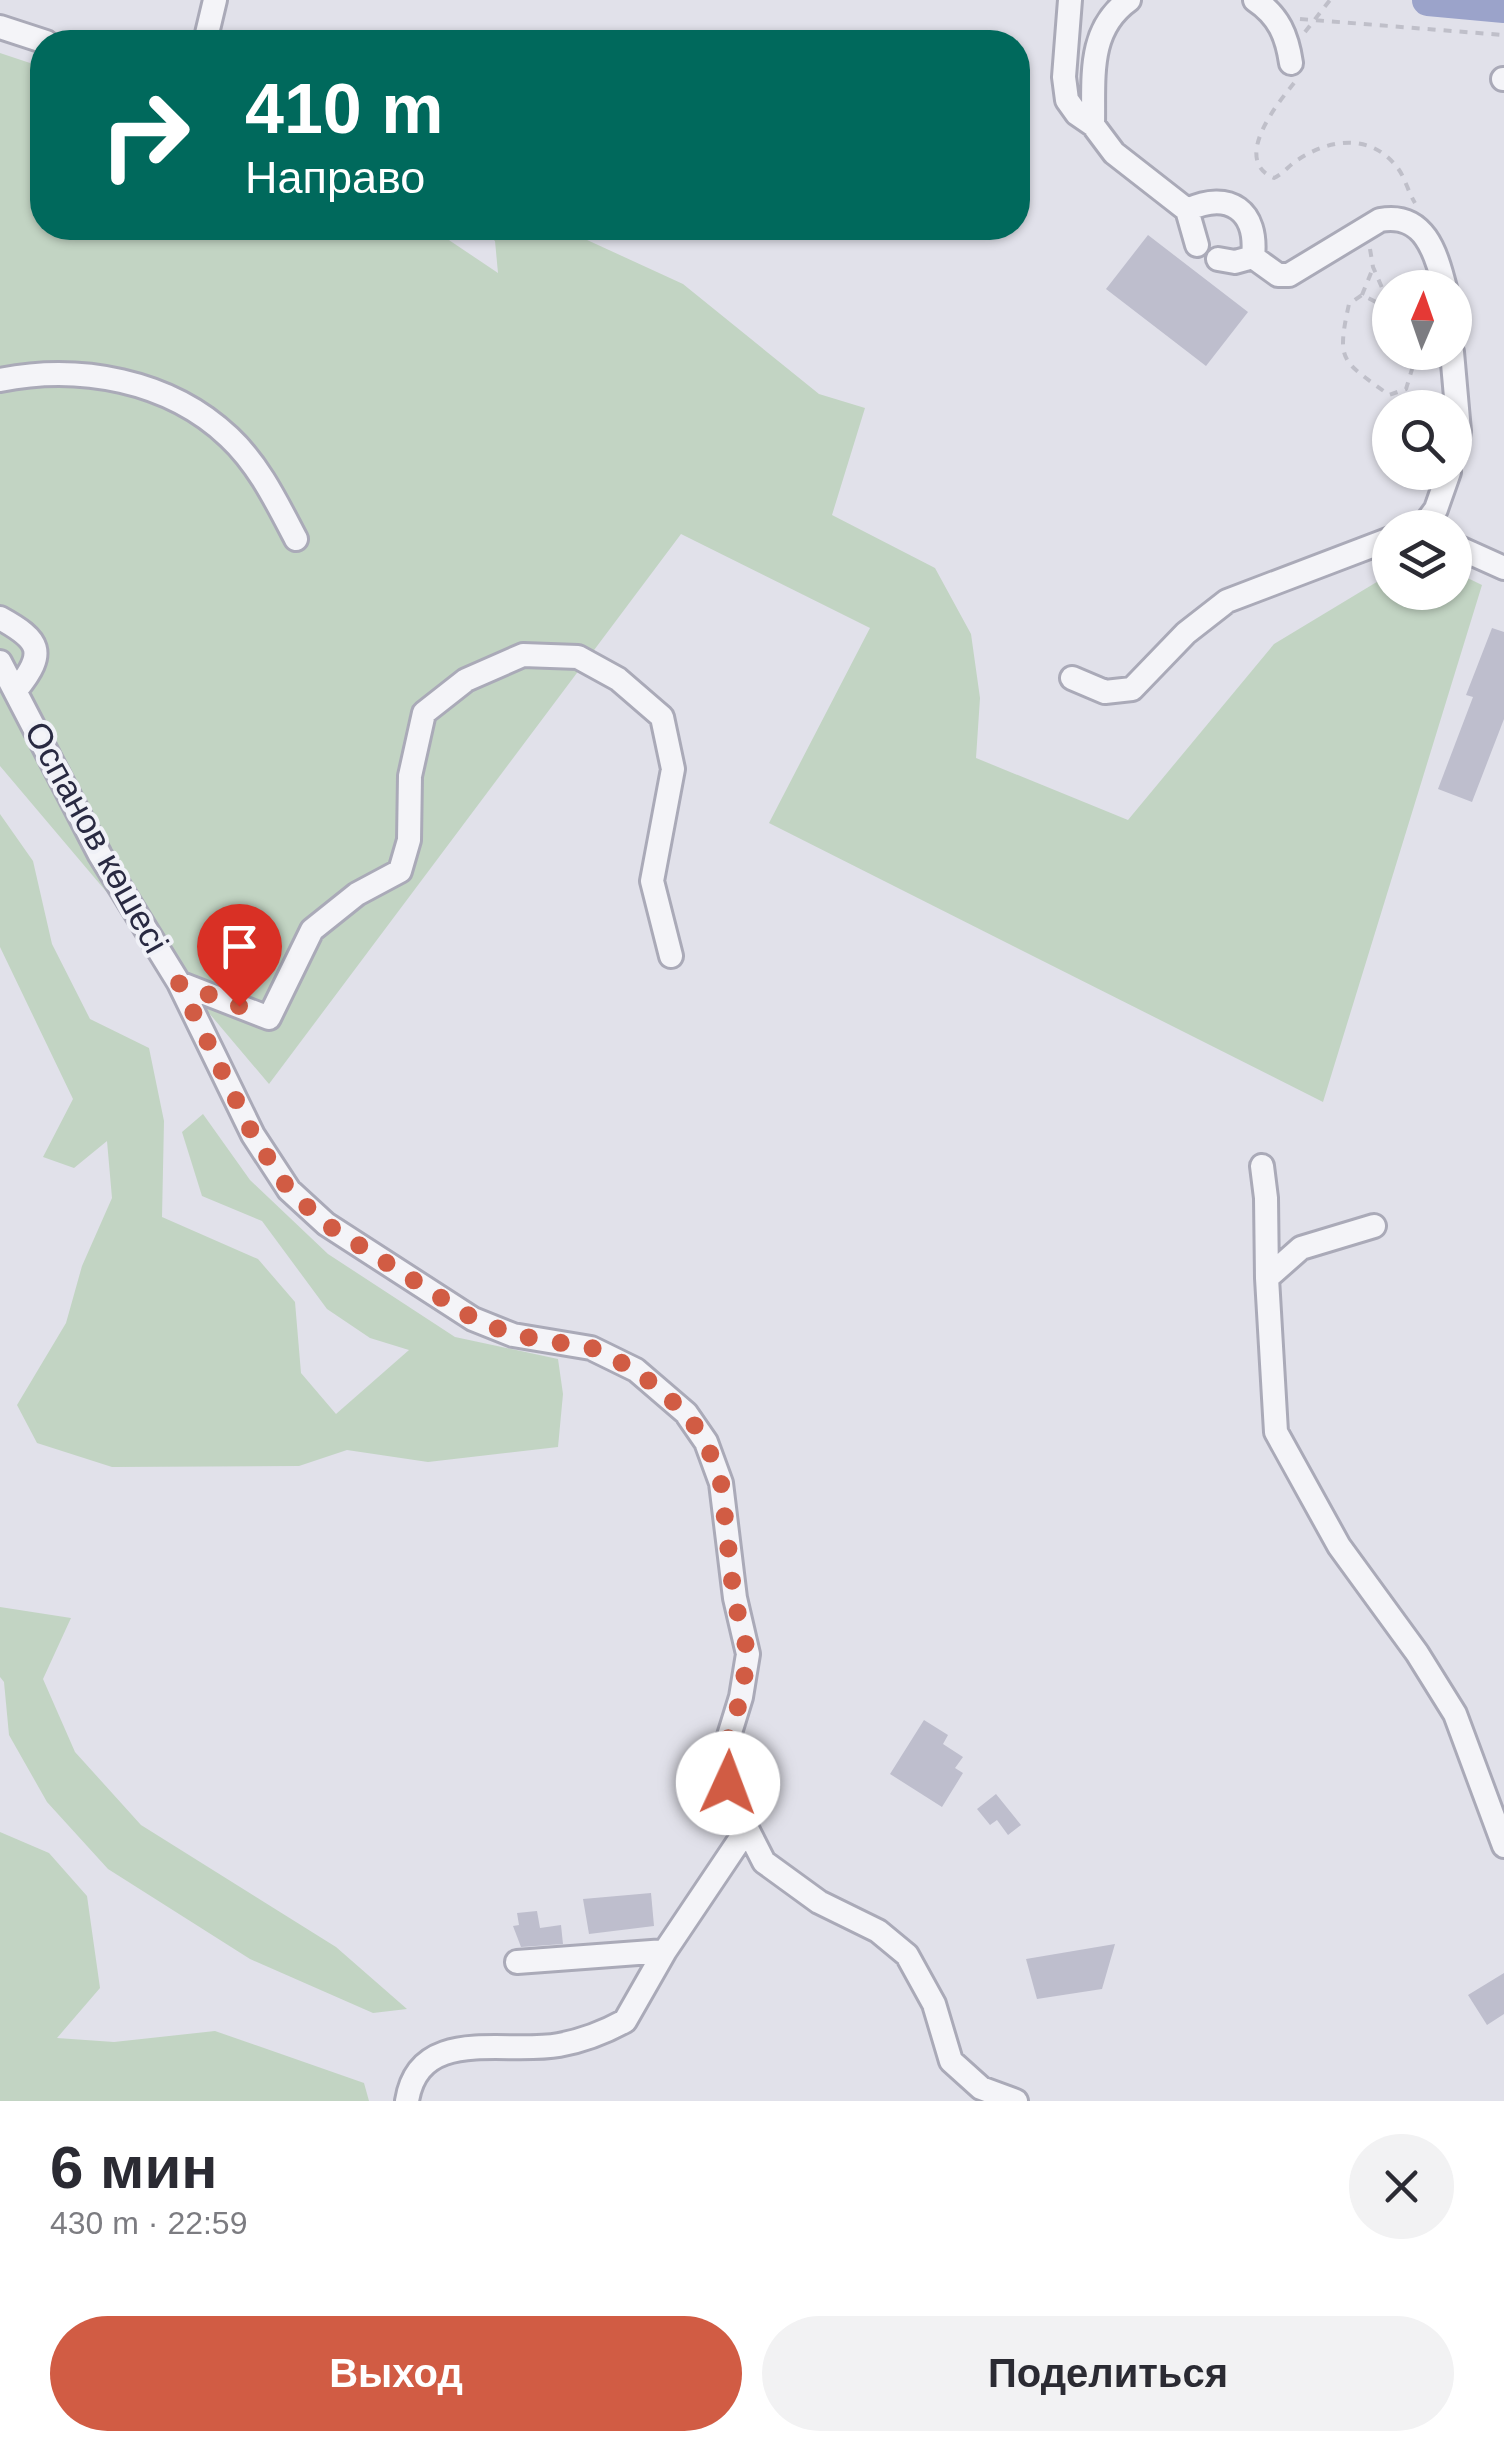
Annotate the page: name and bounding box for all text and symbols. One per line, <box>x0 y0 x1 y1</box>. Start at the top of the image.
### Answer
icon: right <box>80 70 210 200</box>
text: 410 m <box>245 70 443 148</box>
text: Направо <box>245 152 425 203</box>
north arrow <box>1372 270 1472 370</box>
map controls <box>1372 270 1472 610</box>
button: search <box>1372 390 1472 490</box>
button: layers <box>1372 510 1472 610</box>
street label: Оспанов көшесі <box>17 715 177 959</box>
pin <box>197 904 282 1007</box>
icon: arrive <box>212 919 267 974</box>
position arrow <box>676 1731 780 1835</box>
text: 6 мин <box>50 2134 218 2201</box>
button: close <box>1349 2134 1454 2239</box>
text: 430 m · 22:59 <box>50 2205 247 2241</box>
button: Выход <box>50 2316 742 2431</box>
button: Поделиться <box>762 2316 1454 2431</box>

